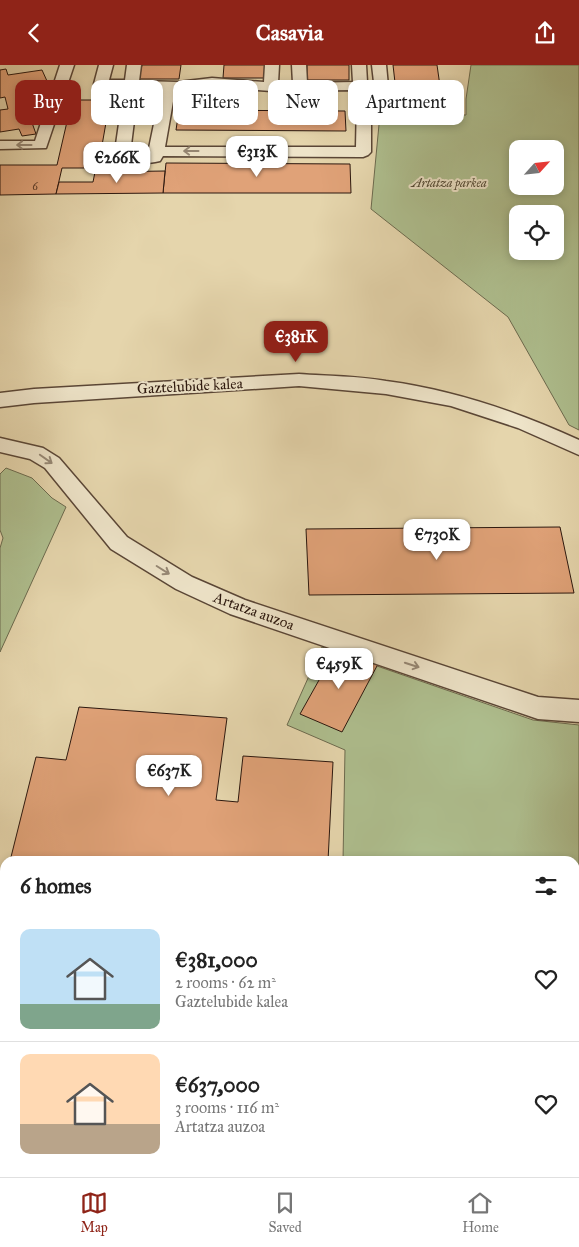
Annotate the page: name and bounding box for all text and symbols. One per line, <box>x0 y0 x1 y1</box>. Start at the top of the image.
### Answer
icon: back <box>20 19 48 47</box>
text: Casavia <box>256 19 323 46</box>
icon: share <box>531 19 559 47</box>
chip: Buy <box>15 80 81 125</box>
chip: Rent <box>91 80 163 125</box>
chip: Filters <box>173 80 258 125</box>
chip: New <box>268 80 338 125</box>
chip: Apartment <box>348 80 464 125</box>
pin: €313K <box>222 135 292 178</box>
one-way arrow <box>16 140 32 150</box>
north arrow <box>509 140 564 195</box>
map controls <box>509 140 564 260</box>
pin: €266K <box>82 141 152 184</box>
text: €313K <box>237 142 277 161</box>
one-way arrow <box>184 146 200 156</box>
text: €266K <box>94 148 140 167</box>
park label: Artatza parkea <box>409 176 487 191</box>
house number: 6 <box>32 180 38 193</box>
button: locate <box>509 205 564 260</box>
pin: €381K <box>261 321 331 363</box>
text: €381K <box>275 327 317 346</box>
street label: Gaztelubide kalea <box>137 374 244 398</box>
one-way arrow <box>39 454 53 464</box>
pin: €730K <box>402 519 472 561</box>
text: €730K <box>414 525 460 544</box>
one-way arrow <box>155 565 169 575</box>
street label: Artatza auzoa <box>210 588 297 634</box>
pin: €459K <box>304 647 374 690</box>
text: €459K <box>316 654 362 673</box>
one-way arrow <box>403 661 419 670</box>
pin: €637K <box>134 755 204 797</box>
text: €637K <box>147 761 191 780</box>
icon: filters <box>532 872 560 900</box>
text: 6 homes <box>20 873 92 899</box>
text: €381,000 <box>175 947 258 973</box>
icon: home <box>60 949 120 1009</box>
icon: heart <box>532 965 560 993</box>
text: 2 rooms · 62 m² <box>175 973 276 992</box>
text: Gaztelubide kalea <box>175 992 288 1011</box>
text: €637,000 <box>175 1072 260 1098</box>
icon: home <box>60 1074 120 1134</box>
icon: heart <box>532 1090 560 1118</box>
text: 3 rooms · 116 m² <box>175 1098 279 1117</box>
text: Artatza auzoa <box>175 1117 265 1136</box>
tab: Map <box>80 1189 108 1236</box>
tab: Saved <box>269 1189 302 1236</box>
tab: Home <box>462 1189 499 1236</box>

